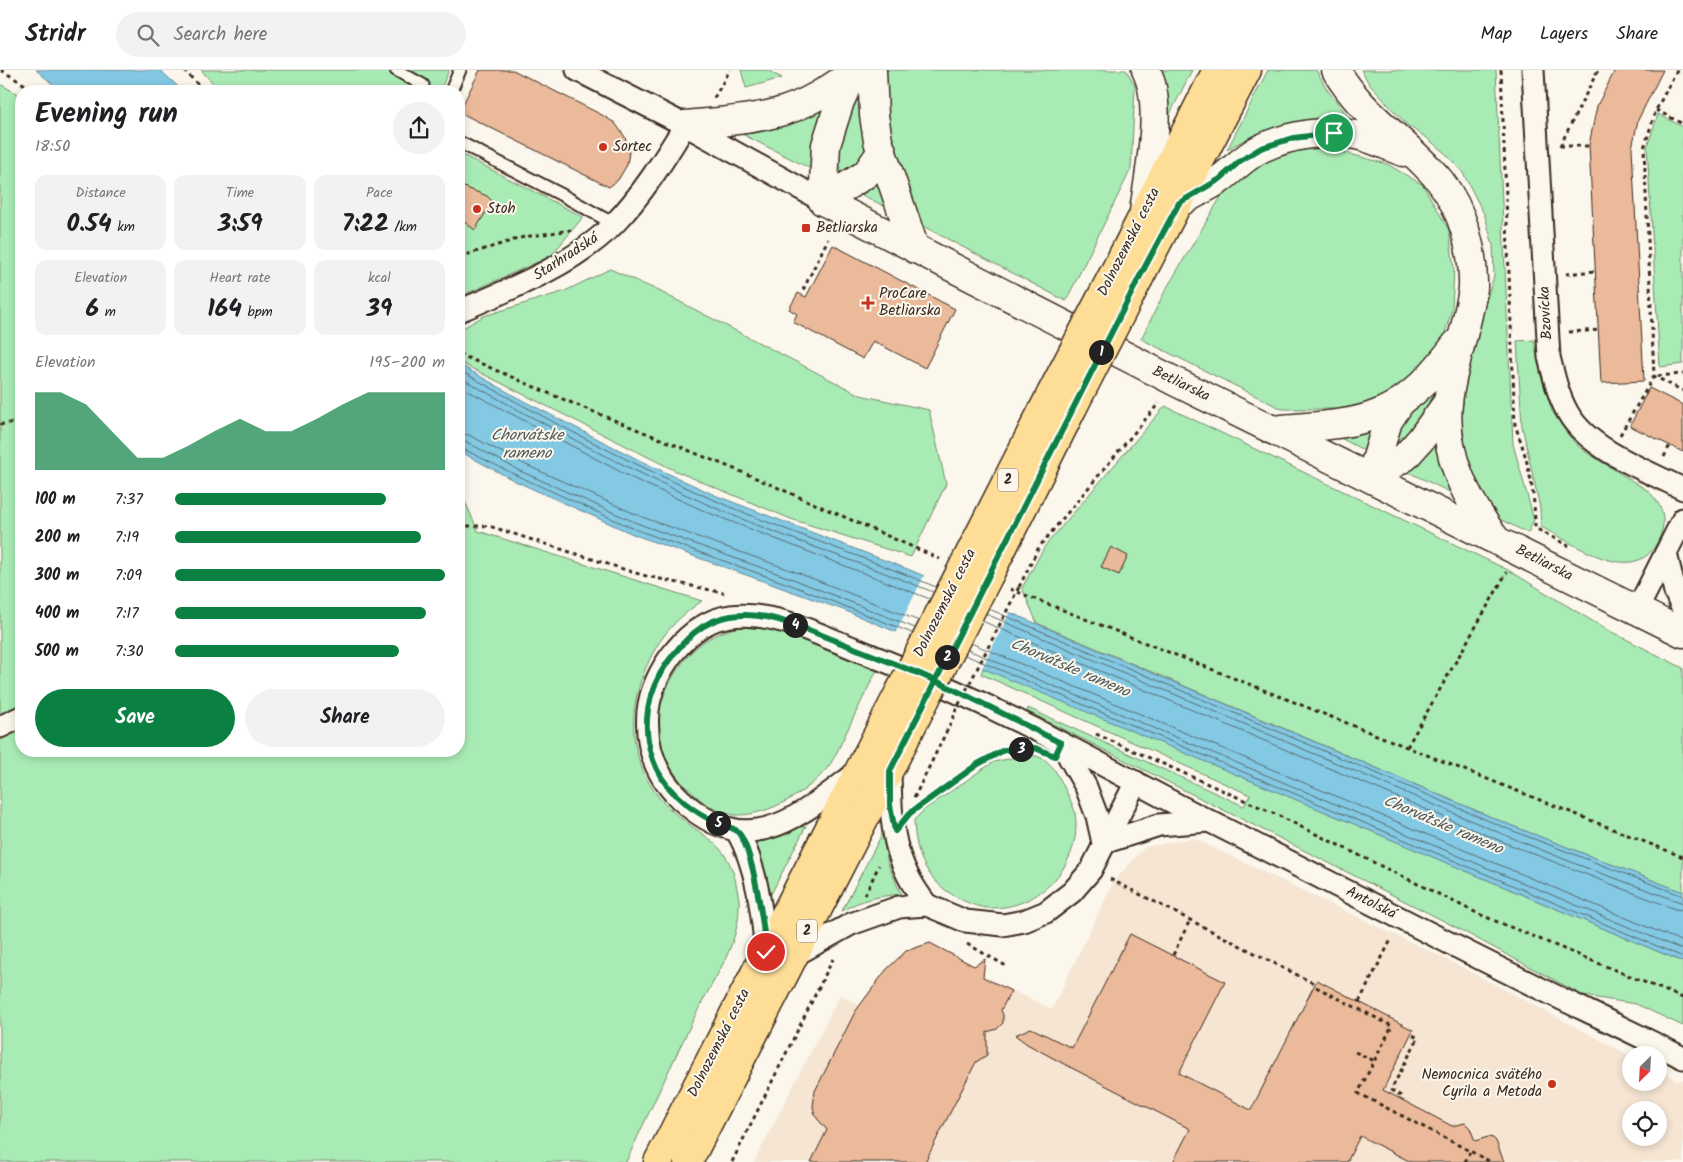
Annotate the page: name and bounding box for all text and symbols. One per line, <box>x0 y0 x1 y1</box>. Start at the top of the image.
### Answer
search box <box>116 12 466 57</box>
text: Stridr <box>25 15 86 54</box>
text: Search here <box>174 20 267 50</box>
text: Map <box>1481 20 1512 49</box>
text: Layers <box>1540 20 1588 49</box>
text: Share <box>1616 20 1658 49</box>
icon: search <box>134 21 162 49</box>
text: Evening run <box>35 92 178 137</box>
button: share <box>393 102 445 154</box>
pin <box>1313 112 1355 154</box>
icon: arrive <box>1320 119 1348 147</box>
text: 18:50 <box>35 134 70 159</box>
place label: Sortec <box>613 135 652 159</box>
marker: Sortec <box>597 141 609 153</box>
text: Distance <box>76 182 126 204</box>
text: Time <box>226 182 254 204</box>
text: Pace <box>366 182 393 204</box>
street label: Dolnozemská cesta <box>1091 183 1167 301</box>
place label: Stoh <box>487 197 516 221</box>
marker: Stoh <box>471 203 483 215</box>
text: 0.54 <box>66 204 112 244</box>
text: 3:59 <box>217 204 263 244</box>
text: 7:22 <box>342 204 389 244</box>
text: km <box>112 216 135 238</box>
text: /km <box>389 216 417 238</box>
place label: Betliarska <box>816 216 878 240</box>
marker: Betliarska <box>800 222 812 234</box>
street label: Starhradská <box>529 226 605 287</box>
text: Elevation <box>74 267 127 289</box>
text: Heart rate <box>210 267 270 289</box>
text: kcal <box>368 267 391 289</box>
place label: ProCare Betliarska <box>879 282 941 323</box>
street label: Bzovícka <box>1533 286 1559 340</box>
text: 6 <box>86 289 99 329</box>
text: 164 <box>207 289 242 329</box>
text: 39 <box>366 289 392 329</box>
marker: ProCare Betliarska <box>861 296 875 310</box>
text: m <box>99 301 116 323</box>
text: bpm <box>242 301 273 323</box>
pin: 1 <box>1088 340 1114 364</box>
text: 1 <box>1099 341 1104 363</box>
text: Elevation <box>35 350 96 375</box>
text: 195–200 m <box>369 350 445 375</box>
street label: Betliarska <box>1148 360 1214 408</box>
water label: Chorvátske rameno <box>491 423 565 466</box>
road number: 2 <box>998 468 1018 492</box>
text: 100 m <box>35 487 76 512</box>
text: 7:37 <box>115 487 143 512</box>
text: 200 m <box>35 525 80 550</box>
text: 7:19 <box>115 525 139 550</box>
street label: Betliarska <box>1511 538 1577 588</box>
street label: Dolnozemská cesta <box>907 544 983 662</box>
text: 300 m <box>35 563 79 588</box>
text: 7:09 <box>115 563 142 588</box>
text: 400 m <box>35 601 79 626</box>
text: 7:17 <box>115 601 139 626</box>
pin: 4 <box>782 612 808 638</box>
text: 4 <box>792 614 799 636</box>
water label: Chorvátske rameno <box>1006 632 1135 705</box>
text: 500 m <box>35 639 79 664</box>
text: 7:30 <box>115 639 143 664</box>
pin: 2 <box>934 644 960 670</box>
text: 2 <box>943 646 952 668</box>
button: Save <box>35 689 235 747</box>
button: Share <box>245 689 445 747</box>
pin: 3 <box>1008 736 1034 762</box>
text: 3 <box>1018 738 1025 760</box>
water label: Chorvátske rameno <box>1379 789 1508 862</box>
pin: 5 <box>706 810 730 836</box>
text: 5 <box>715 812 722 834</box>
street label: Antolská <box>1342 880 1402 927</box>
road number: 2 <box>797 919 817 942</box>
pin <box>745 931 787 973</box>
icon: check <box>752 938 780 966</box>
street label: Dolnozemská cesta <box>681 984 757 1102</box>
north arrow <box>1622 1046 1668 1091</box>
map controls <box>1622 1046 1667 1146</box>
place label: Nemocnica svätého Cyrila a Metoda <box>1421 1063 1542 1104</box>
marker: Nemocnica svätého Cyrila a Metoda <box>1546 1078 1558 1090</box>
button: locate <box>1622 1101 1667 1146</box>

